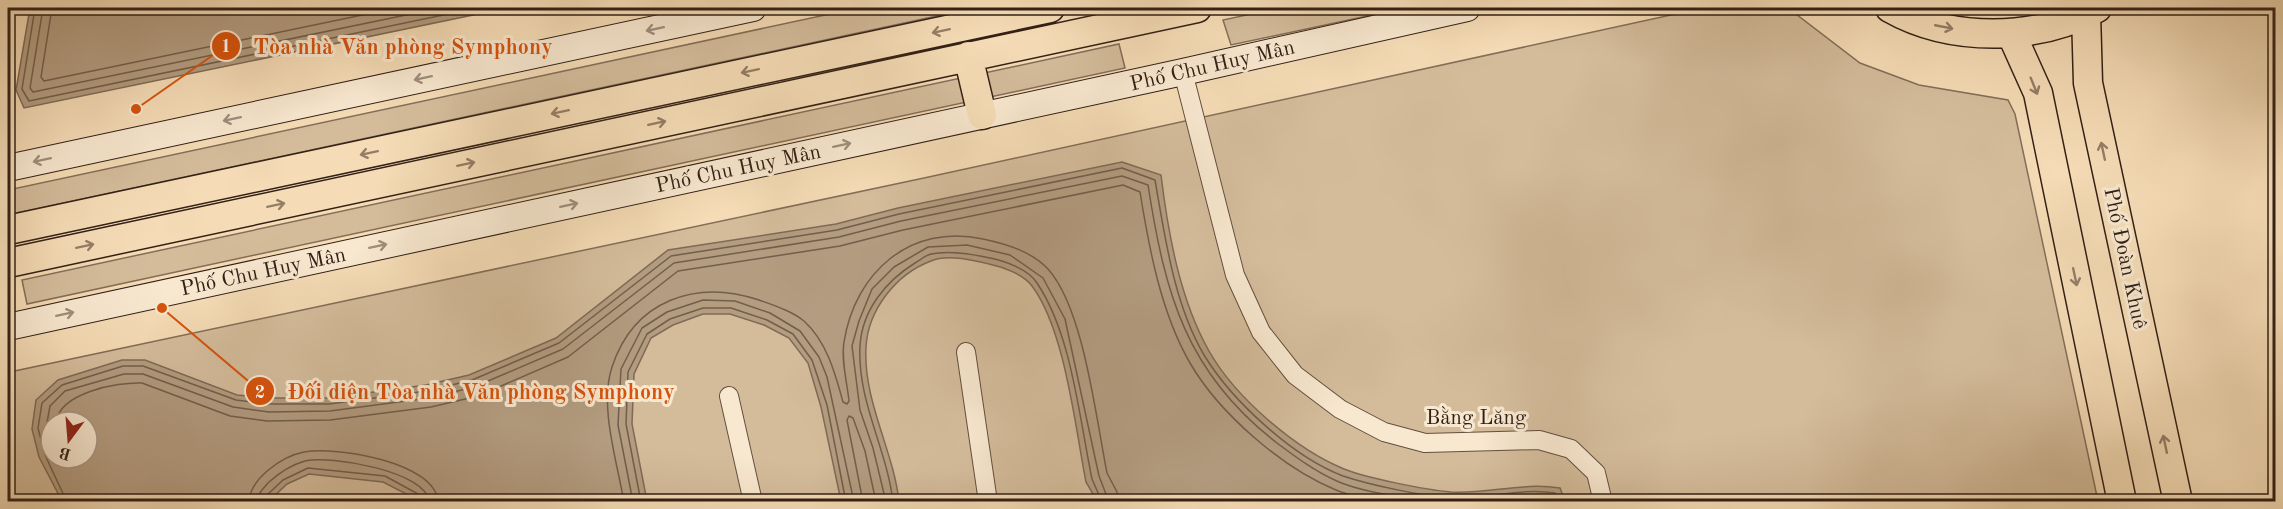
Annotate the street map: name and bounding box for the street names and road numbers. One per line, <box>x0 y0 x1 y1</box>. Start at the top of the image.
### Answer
street label: Phố Chu Huy Mân <box>1128 36 1297 96</box>
street label: Phố Chu Huy Mân <box>653 141 823 197</box>
street label: Phố Đoàn Khuê <box>2099 185 2151 331</box>
street label: Phố Chu Huy Mân <box>178 244 348 300</box>
street label: Bằng Lăng <box>1426 406 1527 429</box>

